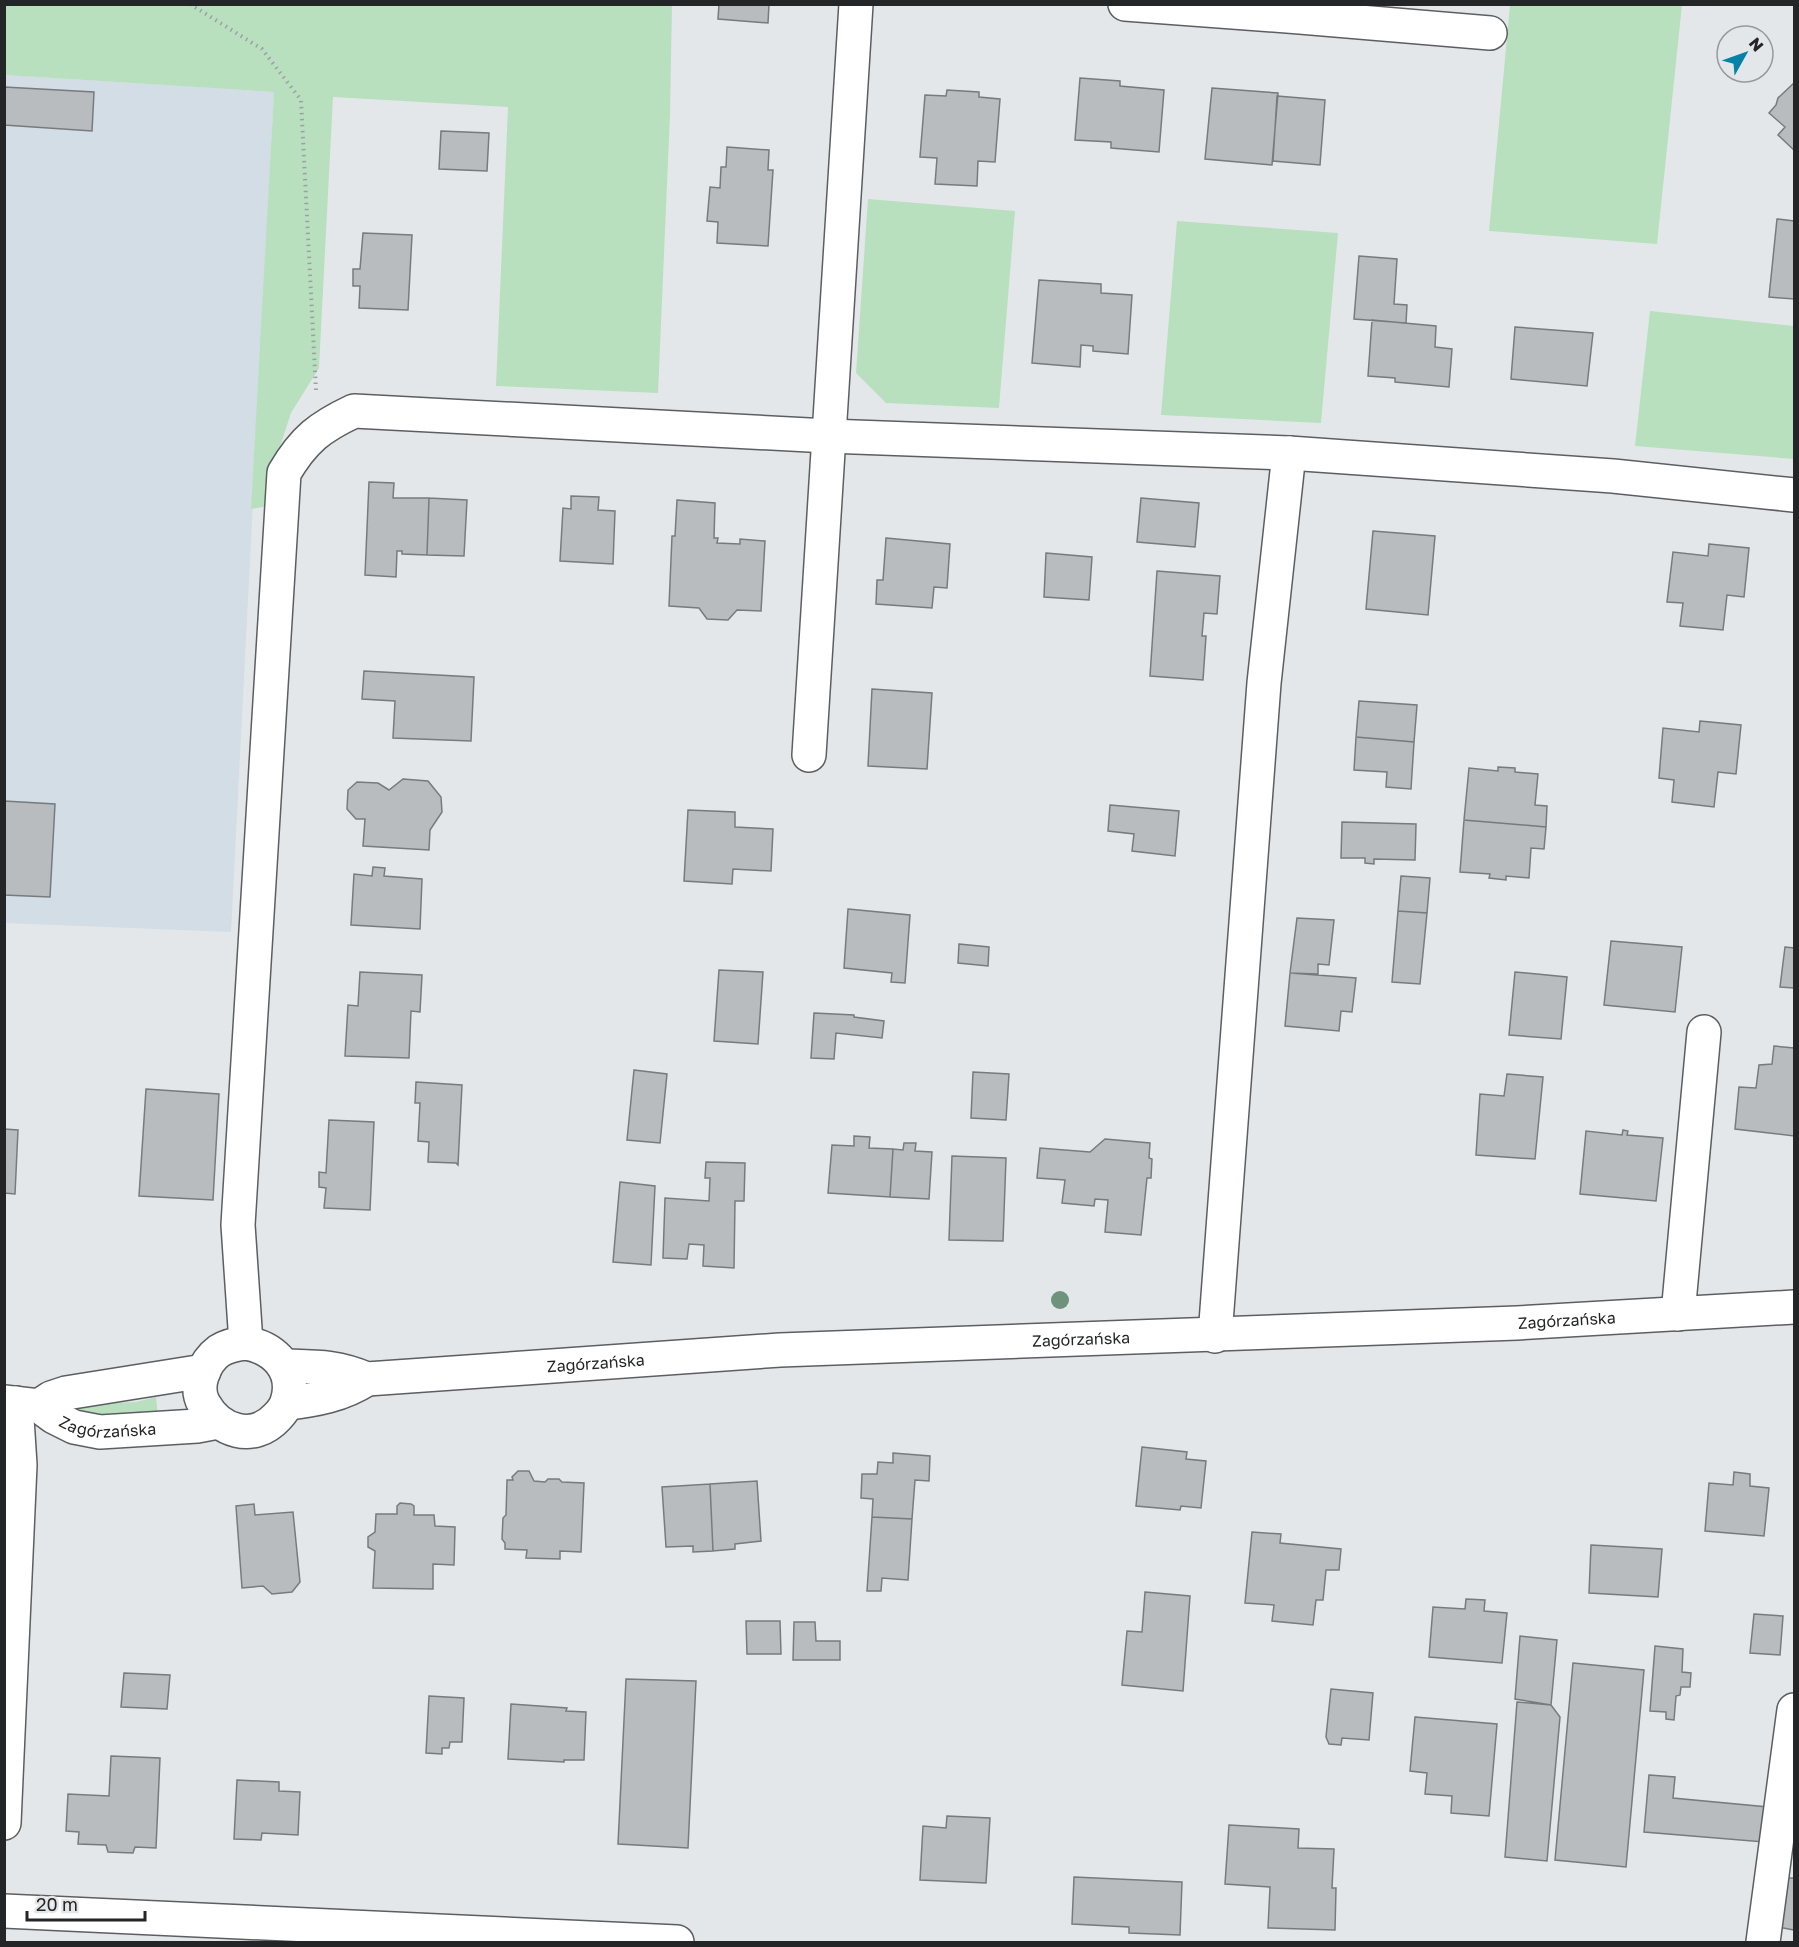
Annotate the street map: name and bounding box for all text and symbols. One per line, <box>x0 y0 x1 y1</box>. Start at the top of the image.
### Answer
north arrow <box>1715 24 1775 84</box>
text: N <box>1745 33 1768 55</box>
street label: Zagórzańska <box>1517 1307 1616 1333</box>
street label: Zagórzańska <box>1032 1327 1130 1351</box>
street label: Zagórzańska <box>546 1350 645 1376</box>
street label: Zagórzańska <box>56 1411 157 1442</box>
scale bar <box>27 1884 146 1922</box>
text: 20 m <box>36 1893 78 1915</box>

